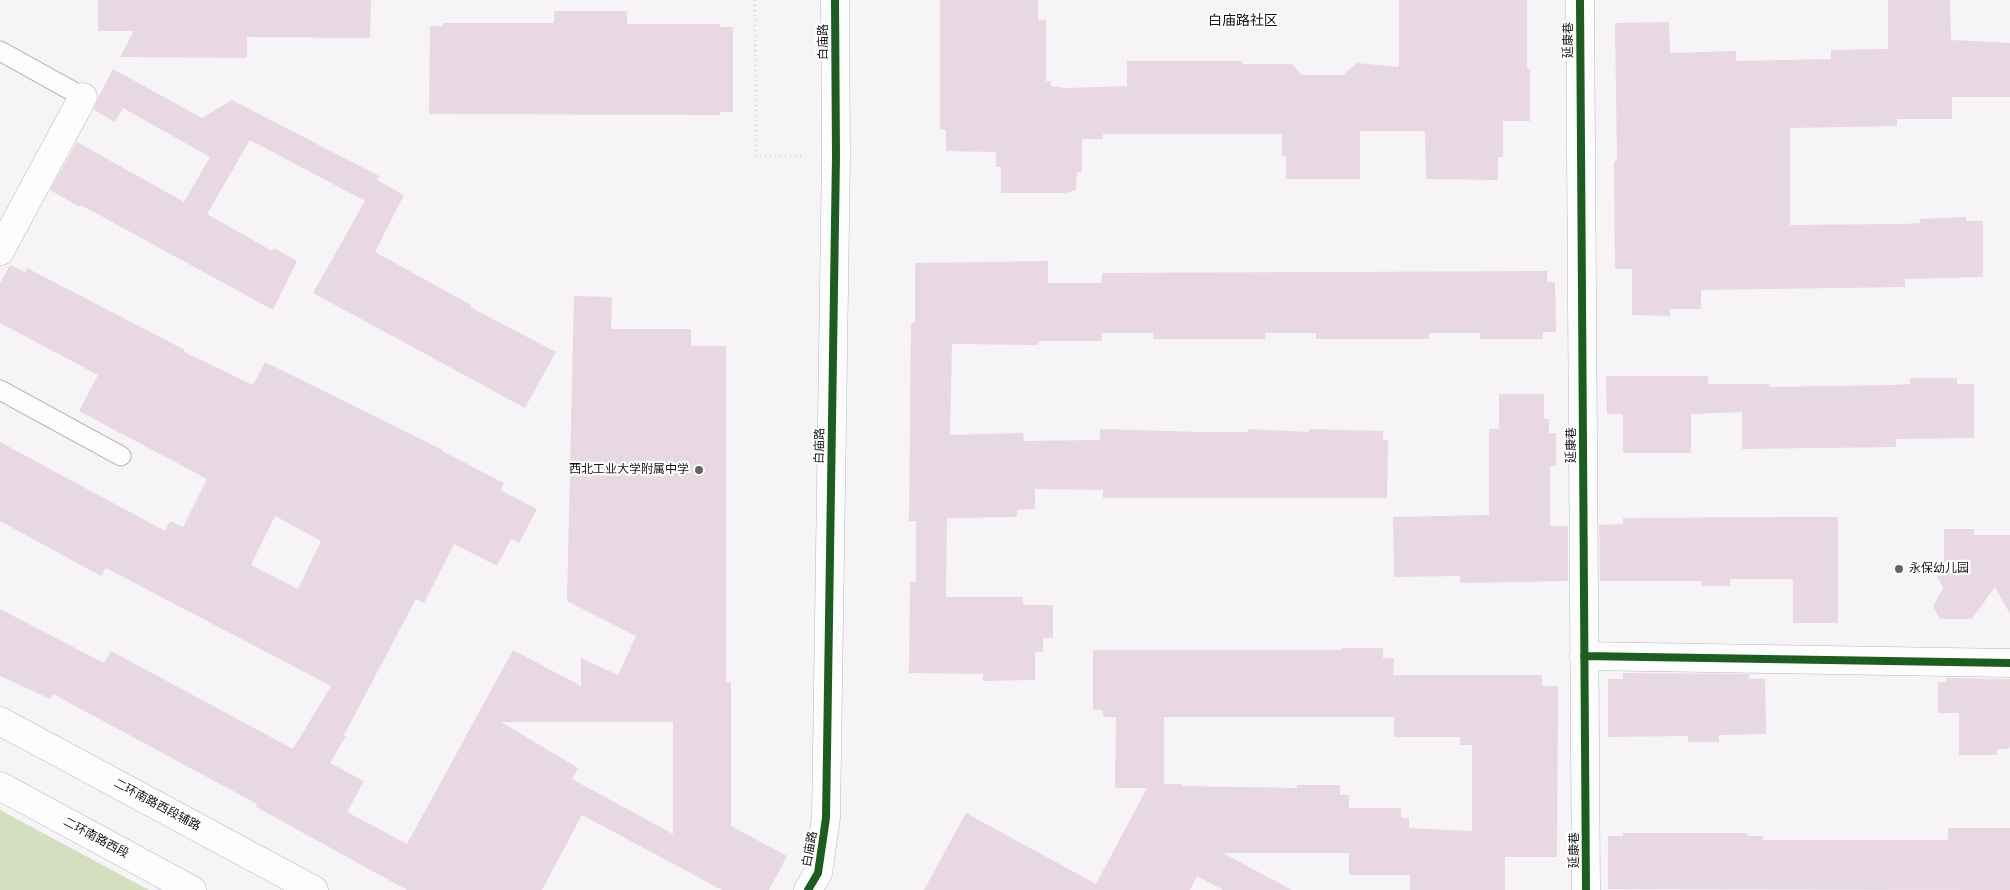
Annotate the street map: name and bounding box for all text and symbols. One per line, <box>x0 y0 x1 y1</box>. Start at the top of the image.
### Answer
district label: 白庙路社区 <box>1208 13 1278 29</box>
street label: 延康巷 <box>1562 22 1576 58</box>
street label: 白庙路 <box>817 24 831 60</box>
street label: 延康巷 <box>1565 427 1579 463</box>
street label: 白庙路 <box>812 428 828 464</box>
place label: 西北工业大学附属中学 <box>569 463 689 477</box>
marker: 西北工业大学附属中学 <box>693 464 705 476</box>
place label: 永保幼儿园 <box>1909 562 1969 576</box>
marker: 永保幼儿园 <box>1893 563 1905 575</box>
street label: 二环南路西段辅路 <box>111 776 203 834</box>
street label: 二环南路西段 <box>61 815 131 861</box>
street label: 白庙路 <box>800 830 820 868</box>
street label: 延康巷 <box>1568 832 1582 868</box>

